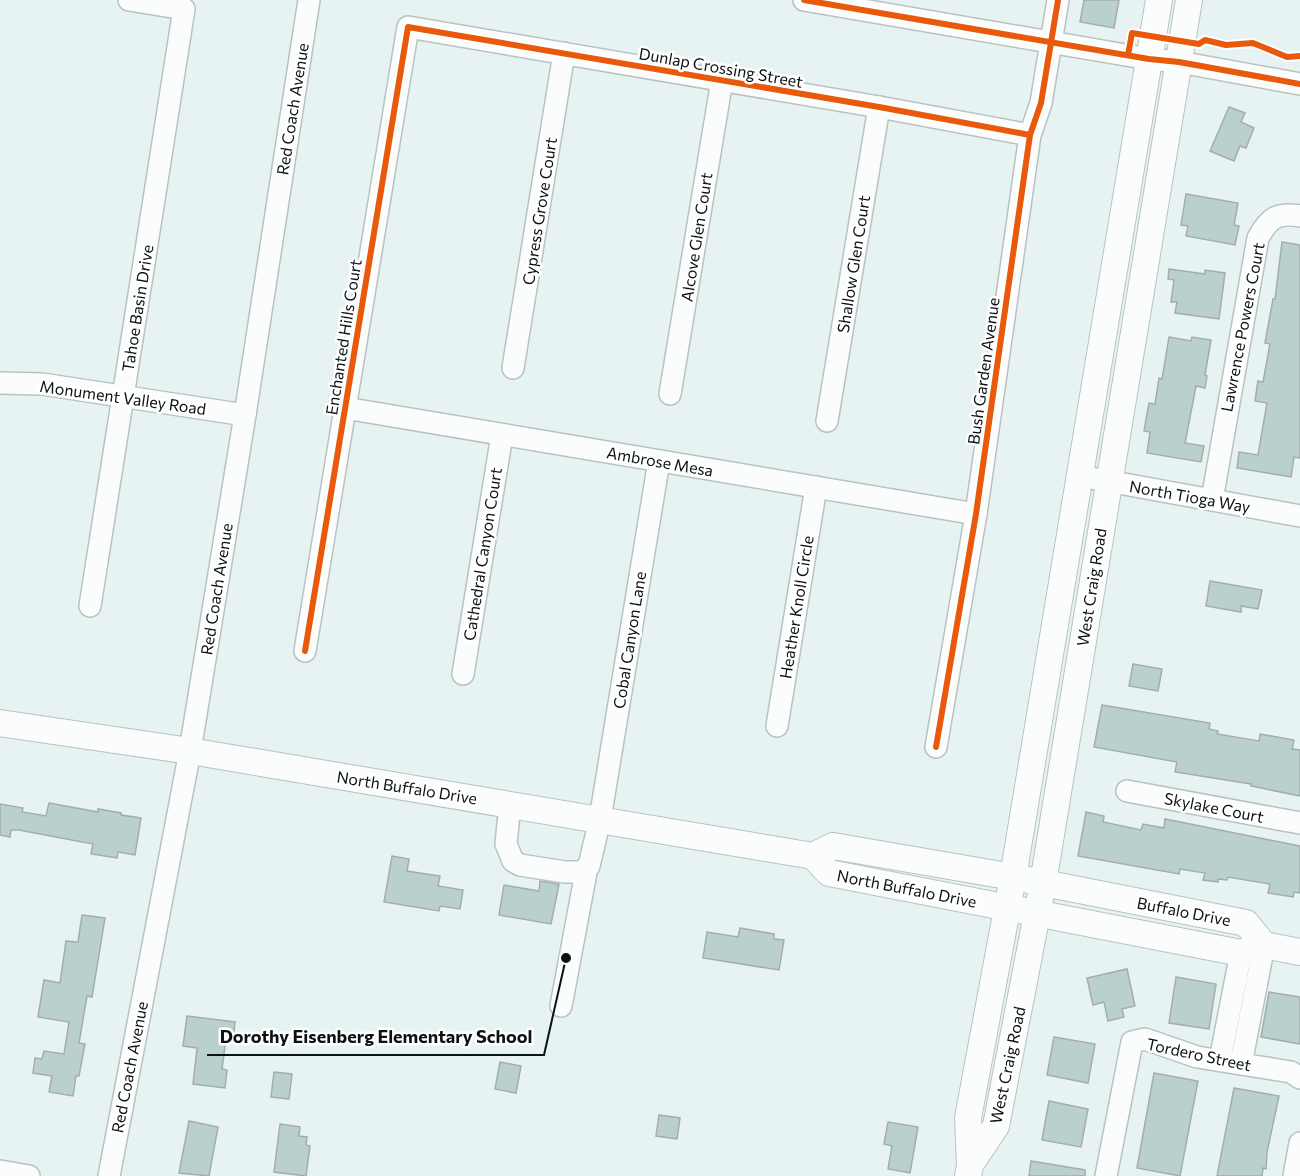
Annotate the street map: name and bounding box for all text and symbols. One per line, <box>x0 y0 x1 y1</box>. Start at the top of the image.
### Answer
street label: Red Coach Avenue <box>272 42 312 176</box>
street label: Dunlap Crossing Street <box>638 43 805 91</box>
street label: Cypress Grove Court <box>518 135 560 286</box>
street label: Alcove Glen Court <box>676 171 716 303</box>
street label: Shallow Glen Court <box>833 193 873 334</box>
street label: Lawrence Powers Court <box>1216 240 1268 413</box>
street label: Tahoe Basin Drive <box>118 243 156 373</box>
street label: Enchanted Hills Court <box>321 257 365 416</box>
street label: Bush Garden Avenue <box>963 296 1003 446</box>
street label: Monument Valley Road <box>39 376 207 418</box>
street label: Ambrose Mesa <box>605 442 715 480</box>
street label: Cathedral Canyon Court <box>459 466 505 642</box>
street label: North Tioga Way <box>1128 476 1252 516</box>
street label: Red Coach Avenue <box>196 522 236 656</box>
street label: West Craig Road <box>1072 527 1110 647</box>
street label: Heather Knoll Circle <box>775 534 817 680</box>
street label: Cobal Canyon Lane <box>609 570 649 710</box>
street label: North Buffalo Drive <box>335 767 479 807</box>
street label: Skylake Court <box>1163 788 1266 826</box>
street label: North Buffalo Drive <box>836 865 978 911</box>
street label: Buffalo Drive <box>1136 893 1232 929</box>
street label: Red Coach Avenue <box>107 1000 151 1134</box>
street label: West Craig Road <box>985 1005 1029 1125</box>
callout: Dorothy Eisenberg Elementary School <box>207 1019 544 1055</box>
text: Dorothy Eisenberg Elementary School <box>220 1025 532 1047</box>
street label: Tordero Street <box>1145 1034 1253 1074</box>

